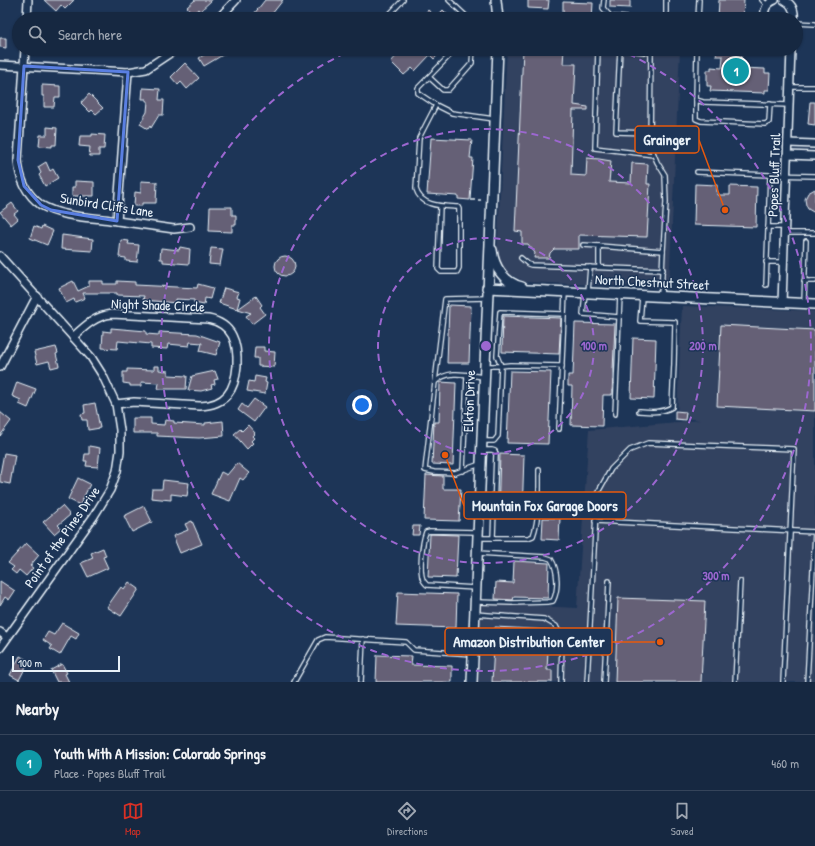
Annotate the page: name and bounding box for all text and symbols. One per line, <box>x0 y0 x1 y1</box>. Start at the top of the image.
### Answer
search box <box>12 12 803 56</box>
icon: search <box>26 23 48 45</box>
text: Search here <box>58 24 122 45</box>
pin: 1 <box>723 56 749 86</box>
callout: Grainger <box>635 126 699 153</box>
text: Grainger <box>643 129 691 151</box>
street label: Popes Bluff Trail <box>763 132 785 217</box>
street label: Sunbird Cliffs Lane <box>59 188 156 221</box>
street label: North Chestnut Street <box>594 269 710 294</box>
street label: Night Shade Circle <box>111 293 206 317</box>
text: 100 m <box>581 337 607 354</box>
text: 200 m <box>689 337 717 354</box>
centre of rings <box>479 339 493 353</box>
street label: Elkton Drive <box>458 369 479 432</box>
your location <box>352 395 372 415</box>
street label: Point of the Pines Drive <box>19 482 104 591</box>
callout: Mountain Fox Garage Doors <box>464 492 626 519</box>
text: Mountain Fox Garage Doors <box>472 495 618 517</box>
text: 300 m <box>702 567 730 584</box>
callout: Amazon Distribution Center <box>445 628 612 655</box>
text: Amazon Distribution Center <box>453 631 605 652</box>
scale bar <box>12 654 120 673</box>
text: 100 m <box>18 656 42 670</box>
text: Nearby <box>16 697 59 720</box>
text: Youth With A Mission: Colorado Springs <box>54 743 266 764</box>
text: 1 <box>27 754 31 772</box>
text: 460 m <box>771 754 799 772</box>
text: Place · Popes Bluff Trail <box>54 764 165 782</box>
tab: Map <box>122 800 144 838</box>
tab: Directions <box>387 800 428 838</box>
tab: Saved <box>671 800 693 838</box>

